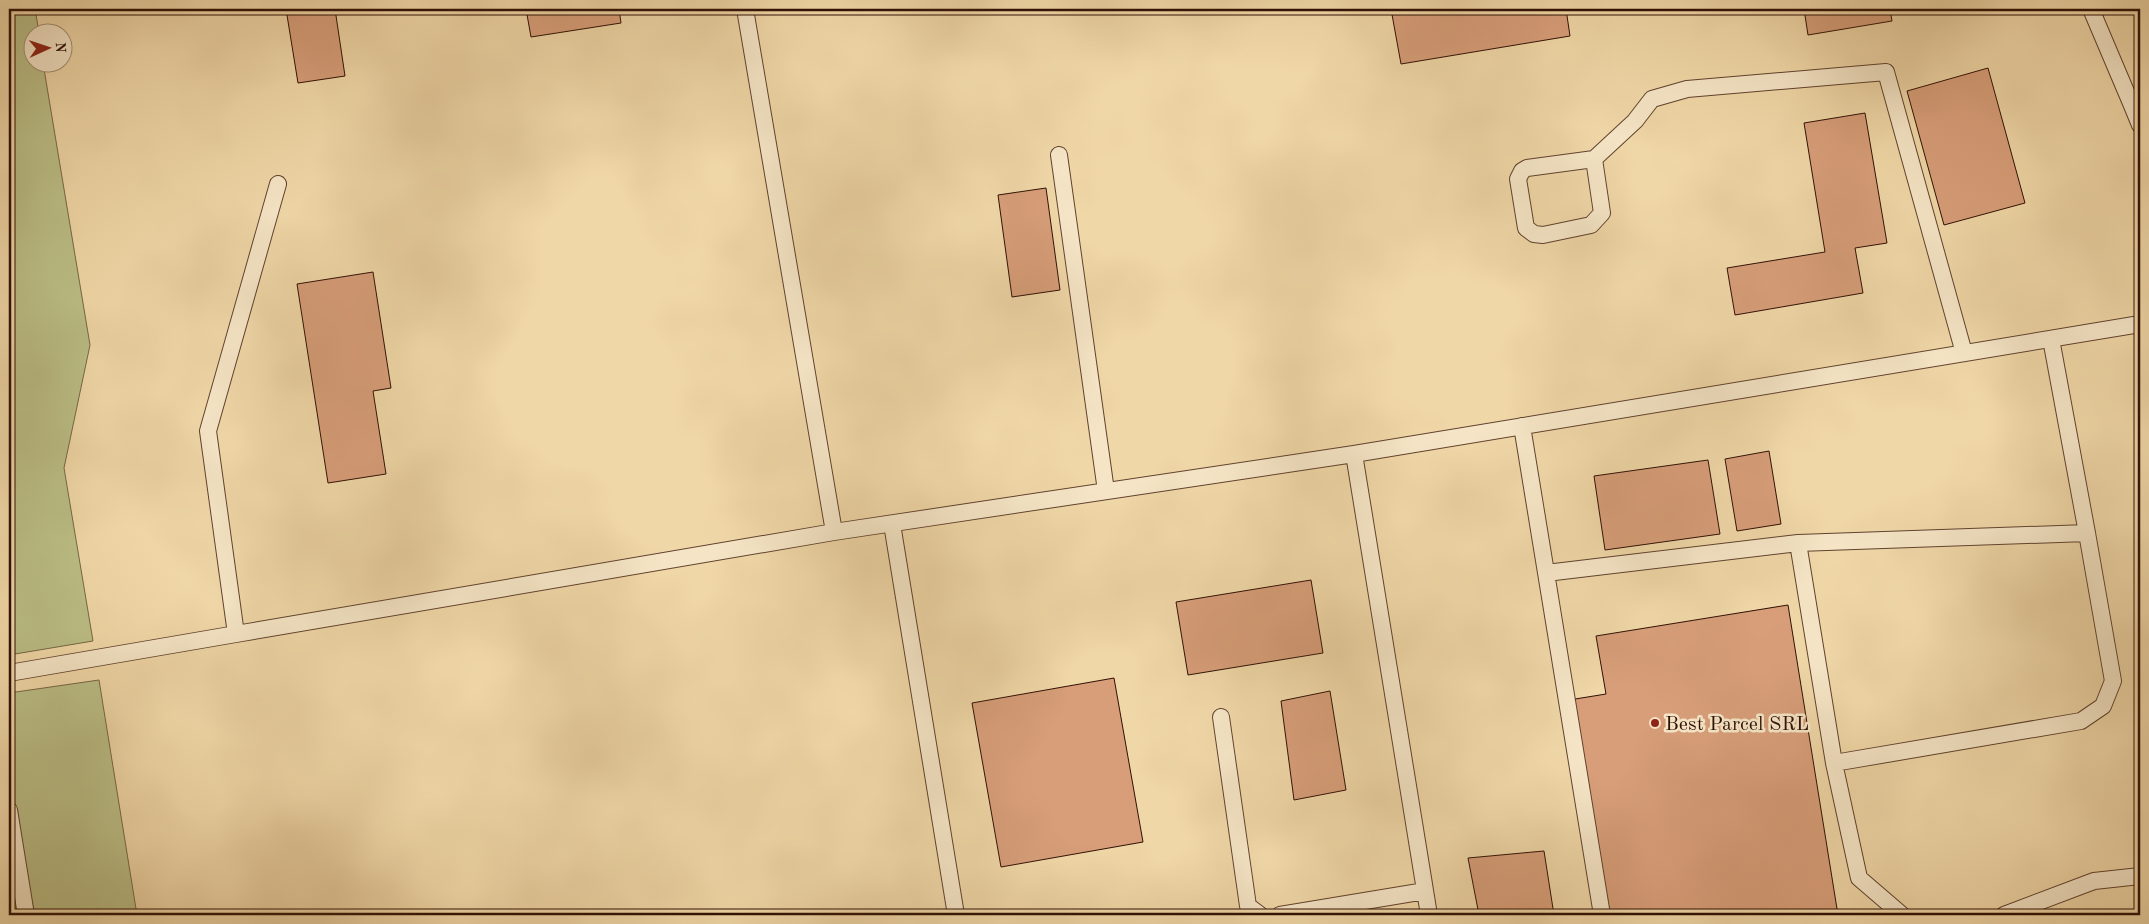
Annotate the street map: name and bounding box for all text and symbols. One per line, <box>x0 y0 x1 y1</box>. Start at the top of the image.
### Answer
north arrow <box>22 22 72 72</box>
text: N <box>53 42 67 53</box>
place label: Best Parcel SRL <box>1665 715 1809 735</box>
marker: Best Parcel SRL <box>1649 717 1661 729</box>

